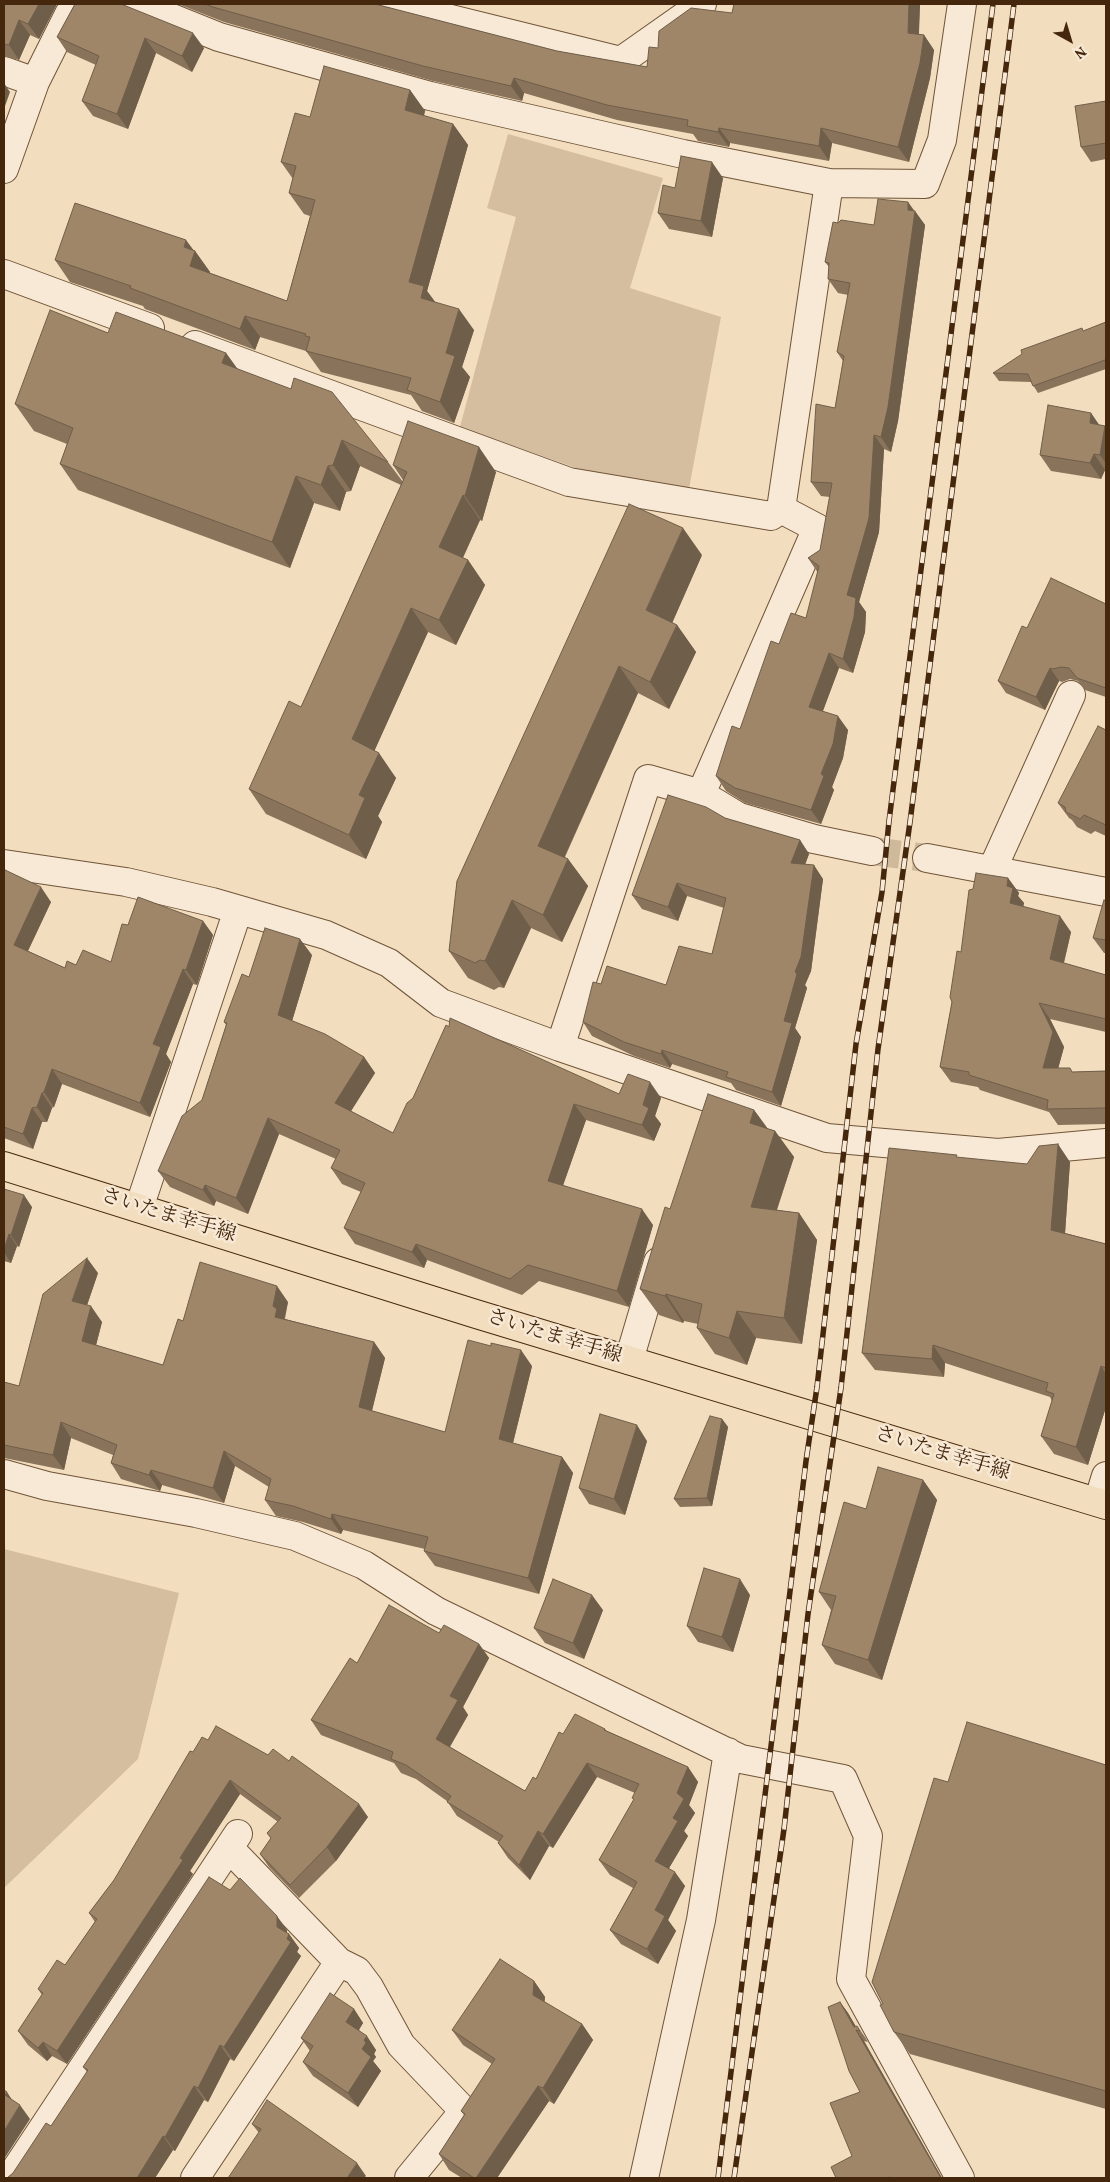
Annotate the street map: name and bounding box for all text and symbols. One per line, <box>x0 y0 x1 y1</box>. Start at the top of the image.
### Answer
north arrow <box>1045 15 1095 65</box>
text: N <box>1070 41 1090 63</box>
street label: さいたま幸手線 <box>98 1185 238 1249</box>
street label: さいたま幸手線 <box>484 1306 624 1370</box>
street label: さいたま幸手線 <box>872 1423 1012 1487</box>

